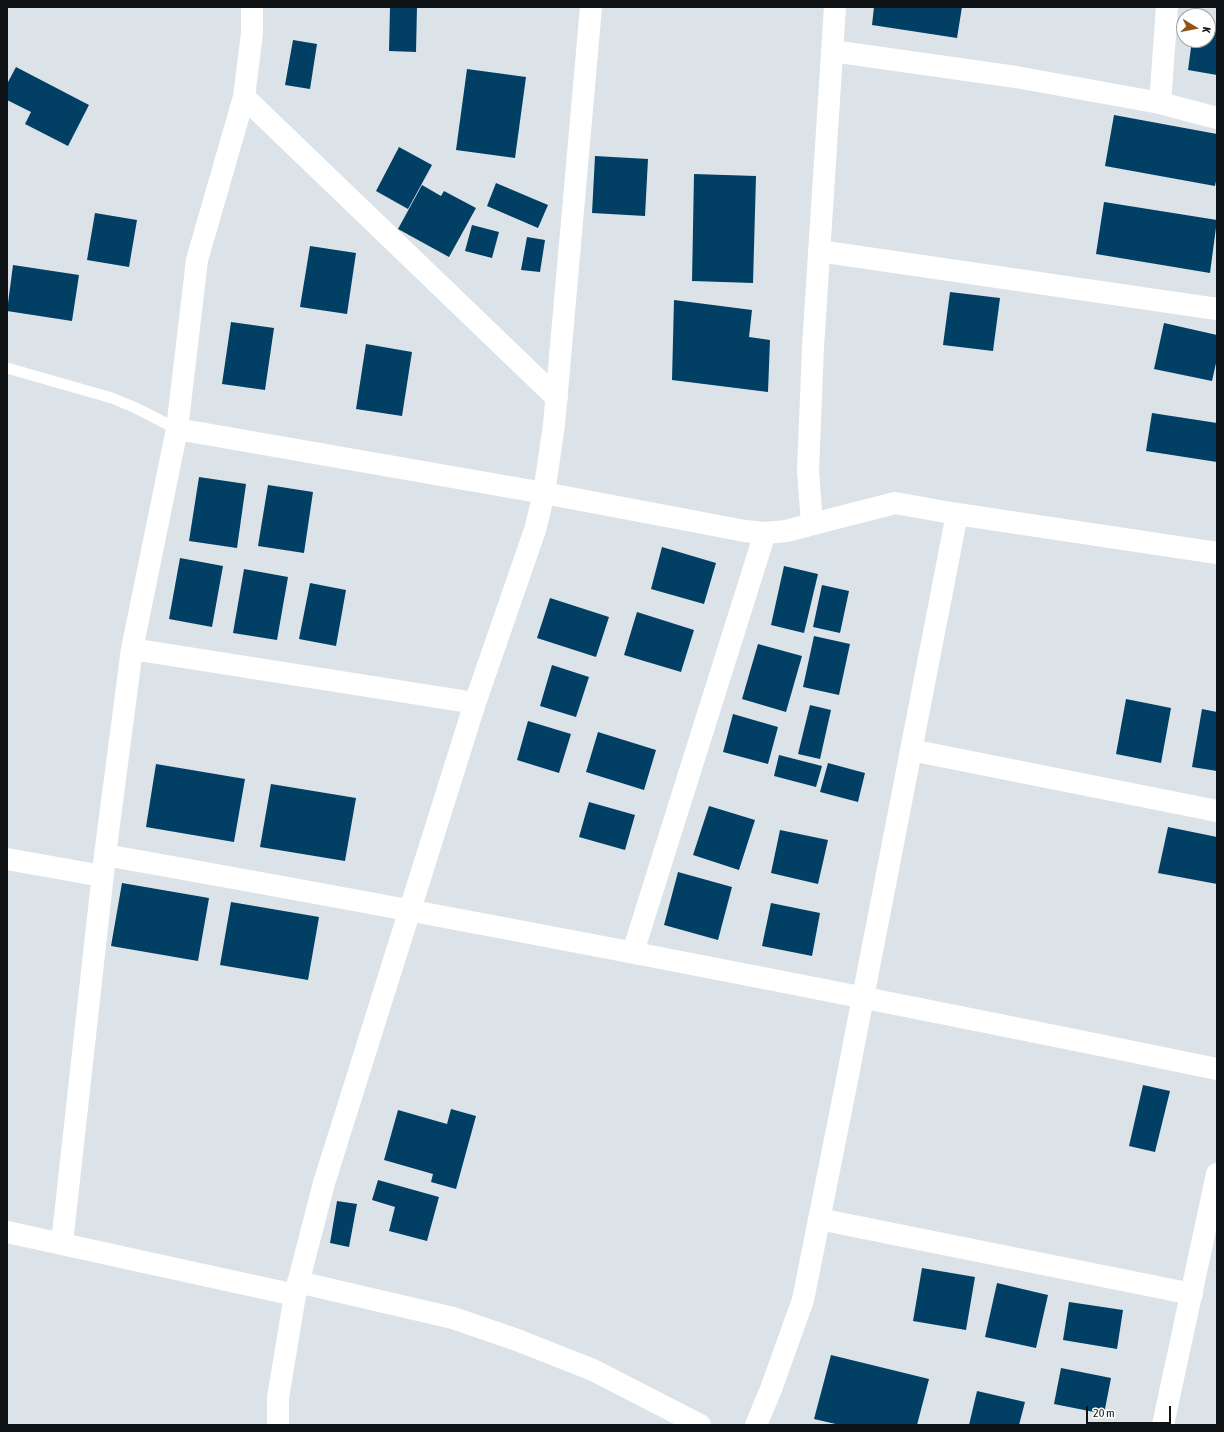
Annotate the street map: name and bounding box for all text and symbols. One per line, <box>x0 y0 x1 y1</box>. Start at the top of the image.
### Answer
north arrow <box>1176 8 1216 48</box>
text: K <box>1200 26 1213 34</box>
scale bar <box>1088 1398 1173 1424</box>
text: 20 m <box>1093 1406 1115 1420</box>

